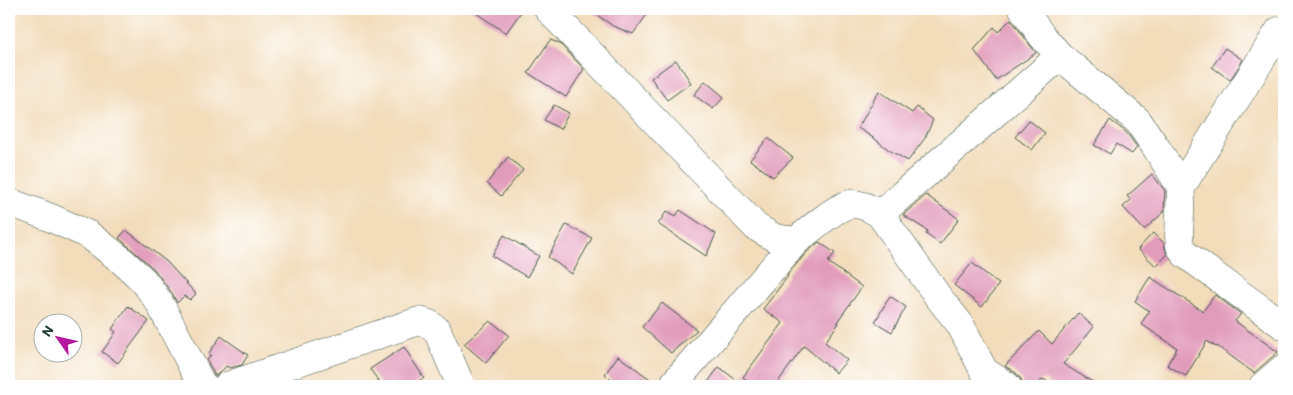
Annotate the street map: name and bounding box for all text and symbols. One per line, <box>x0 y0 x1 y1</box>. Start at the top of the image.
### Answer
north arrow <box>32 312 82 362</box>
text: N <box>38 322 57 340</box>

